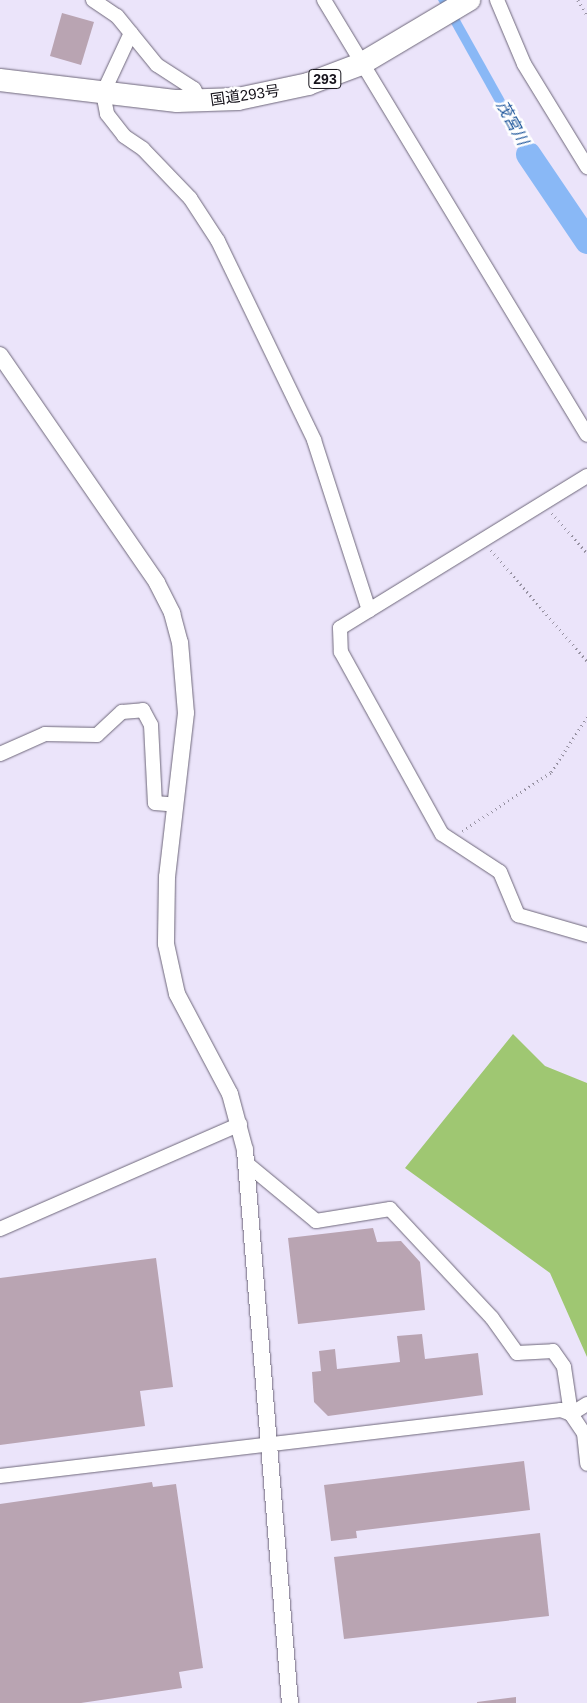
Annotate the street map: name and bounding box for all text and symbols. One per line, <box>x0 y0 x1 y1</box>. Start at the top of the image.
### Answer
road number: 293 <box>308 68 342 90</box>
street label: 国道293号 <box>209 81 281 109</box>
water label: 茂宮川 <box>492 97 532 149</box>

